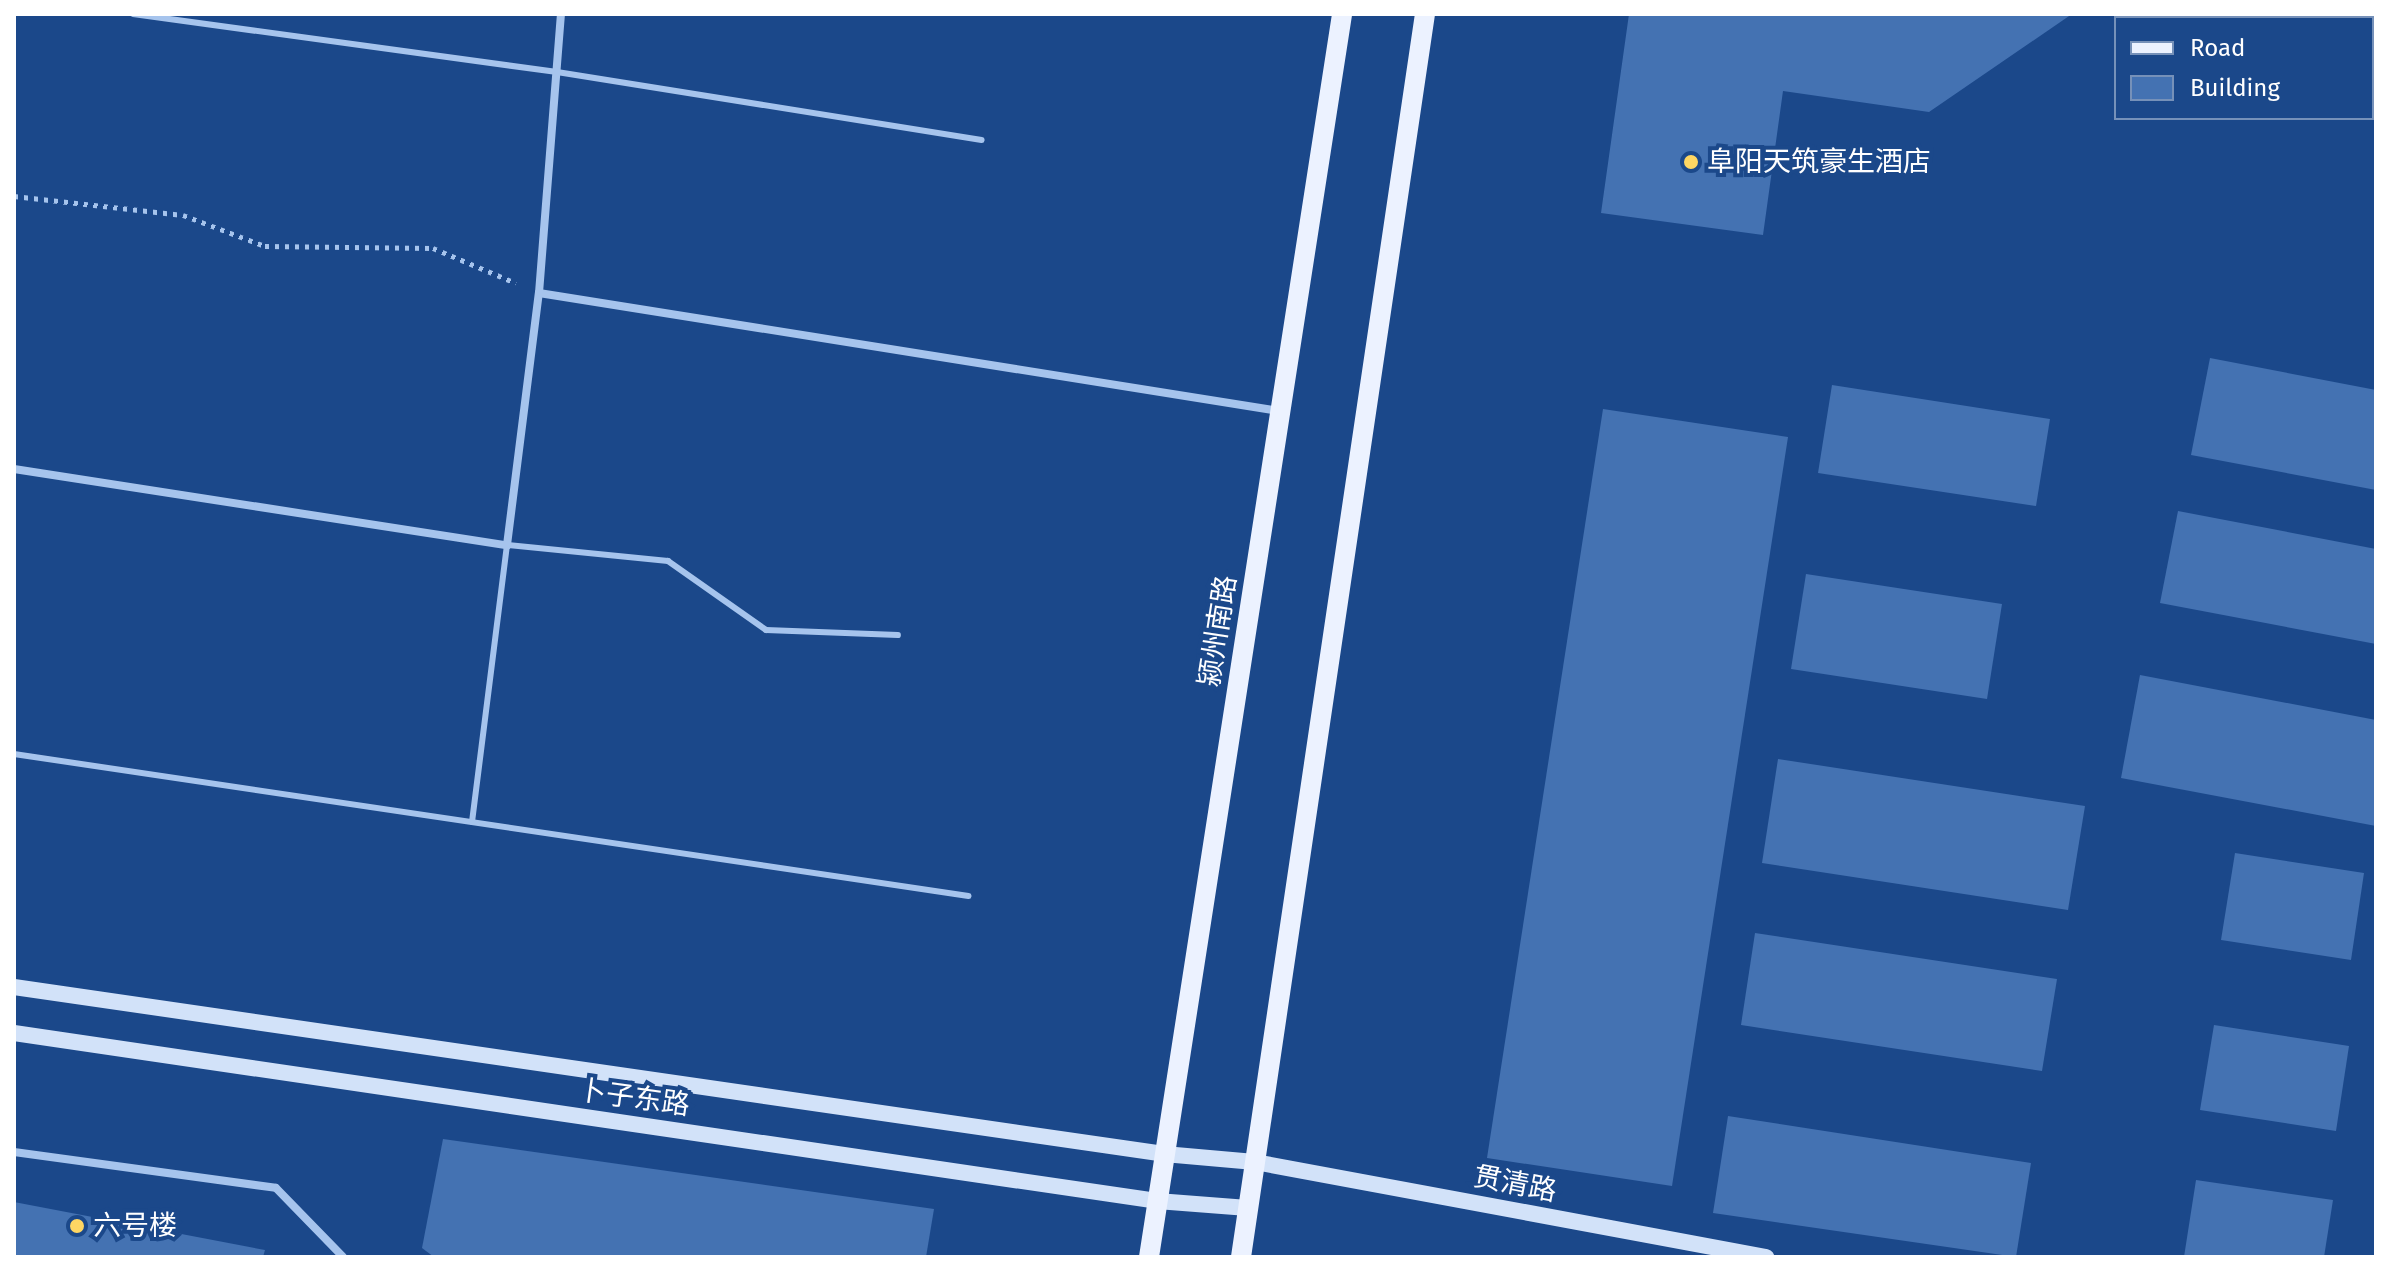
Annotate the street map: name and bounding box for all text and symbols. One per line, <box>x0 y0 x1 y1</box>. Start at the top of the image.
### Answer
legend <box>2114 16 2374 120</box>
text: Road <box>2190 34 2245 62</box>
text: Building <box>2190 74 2280 102</box>
place label: 阜阳天筑豪生酒店 <box>1707 145 1931 179</box>
marker: 阜阳天筑豪生酒店 <box>1682 153 1700 171</box>
street label: 颍州南路 <box>1193 573 1243 689</box>
street label: 卜子东路 <box>576 1074 692 1122</box>
street label: 贯清路 <box>1471 1159 1559 1209</box>
place label: 六号楼 <box>93 1209 177 1243</box>
marker: 六号楼 <box>68 1217 86 1235</box>

